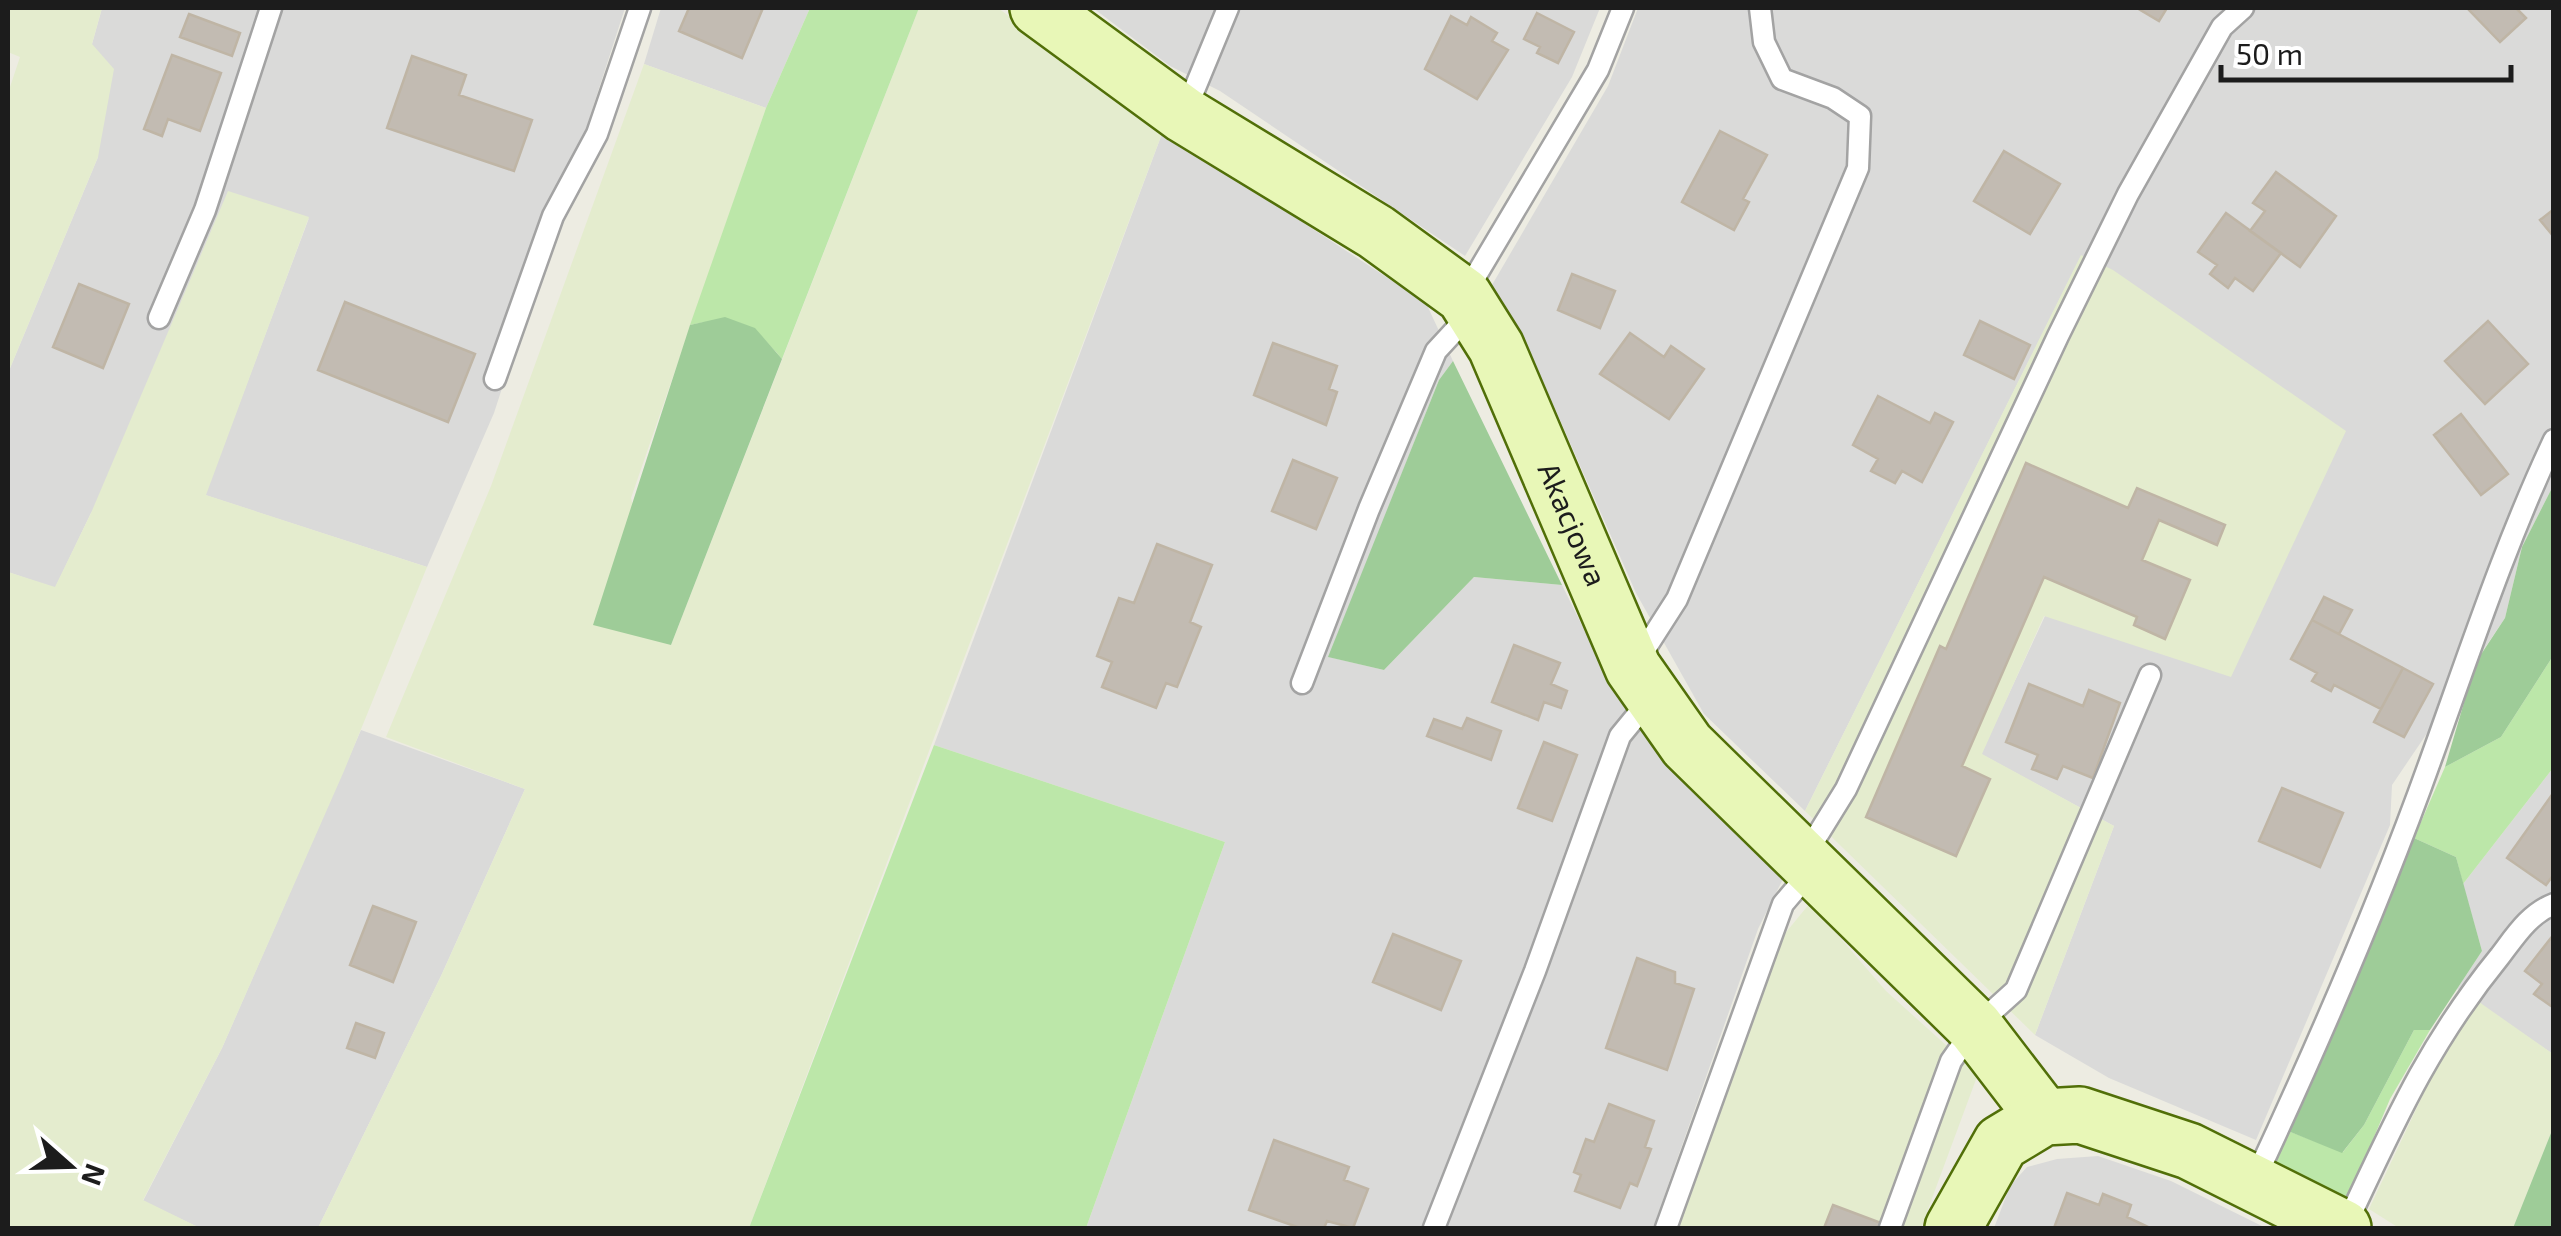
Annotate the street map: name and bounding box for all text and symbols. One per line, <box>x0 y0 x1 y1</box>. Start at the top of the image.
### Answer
scale bar <box>2221 20 2511 82</box>
text: 50 m <box>2236 35 2303 71</box>
street label: Akacjowa <box>1531 457 1616 591</box>
north arrow <box>20 1116 120 1216</box>
text: N <box>75 1160 114 1190</box>

